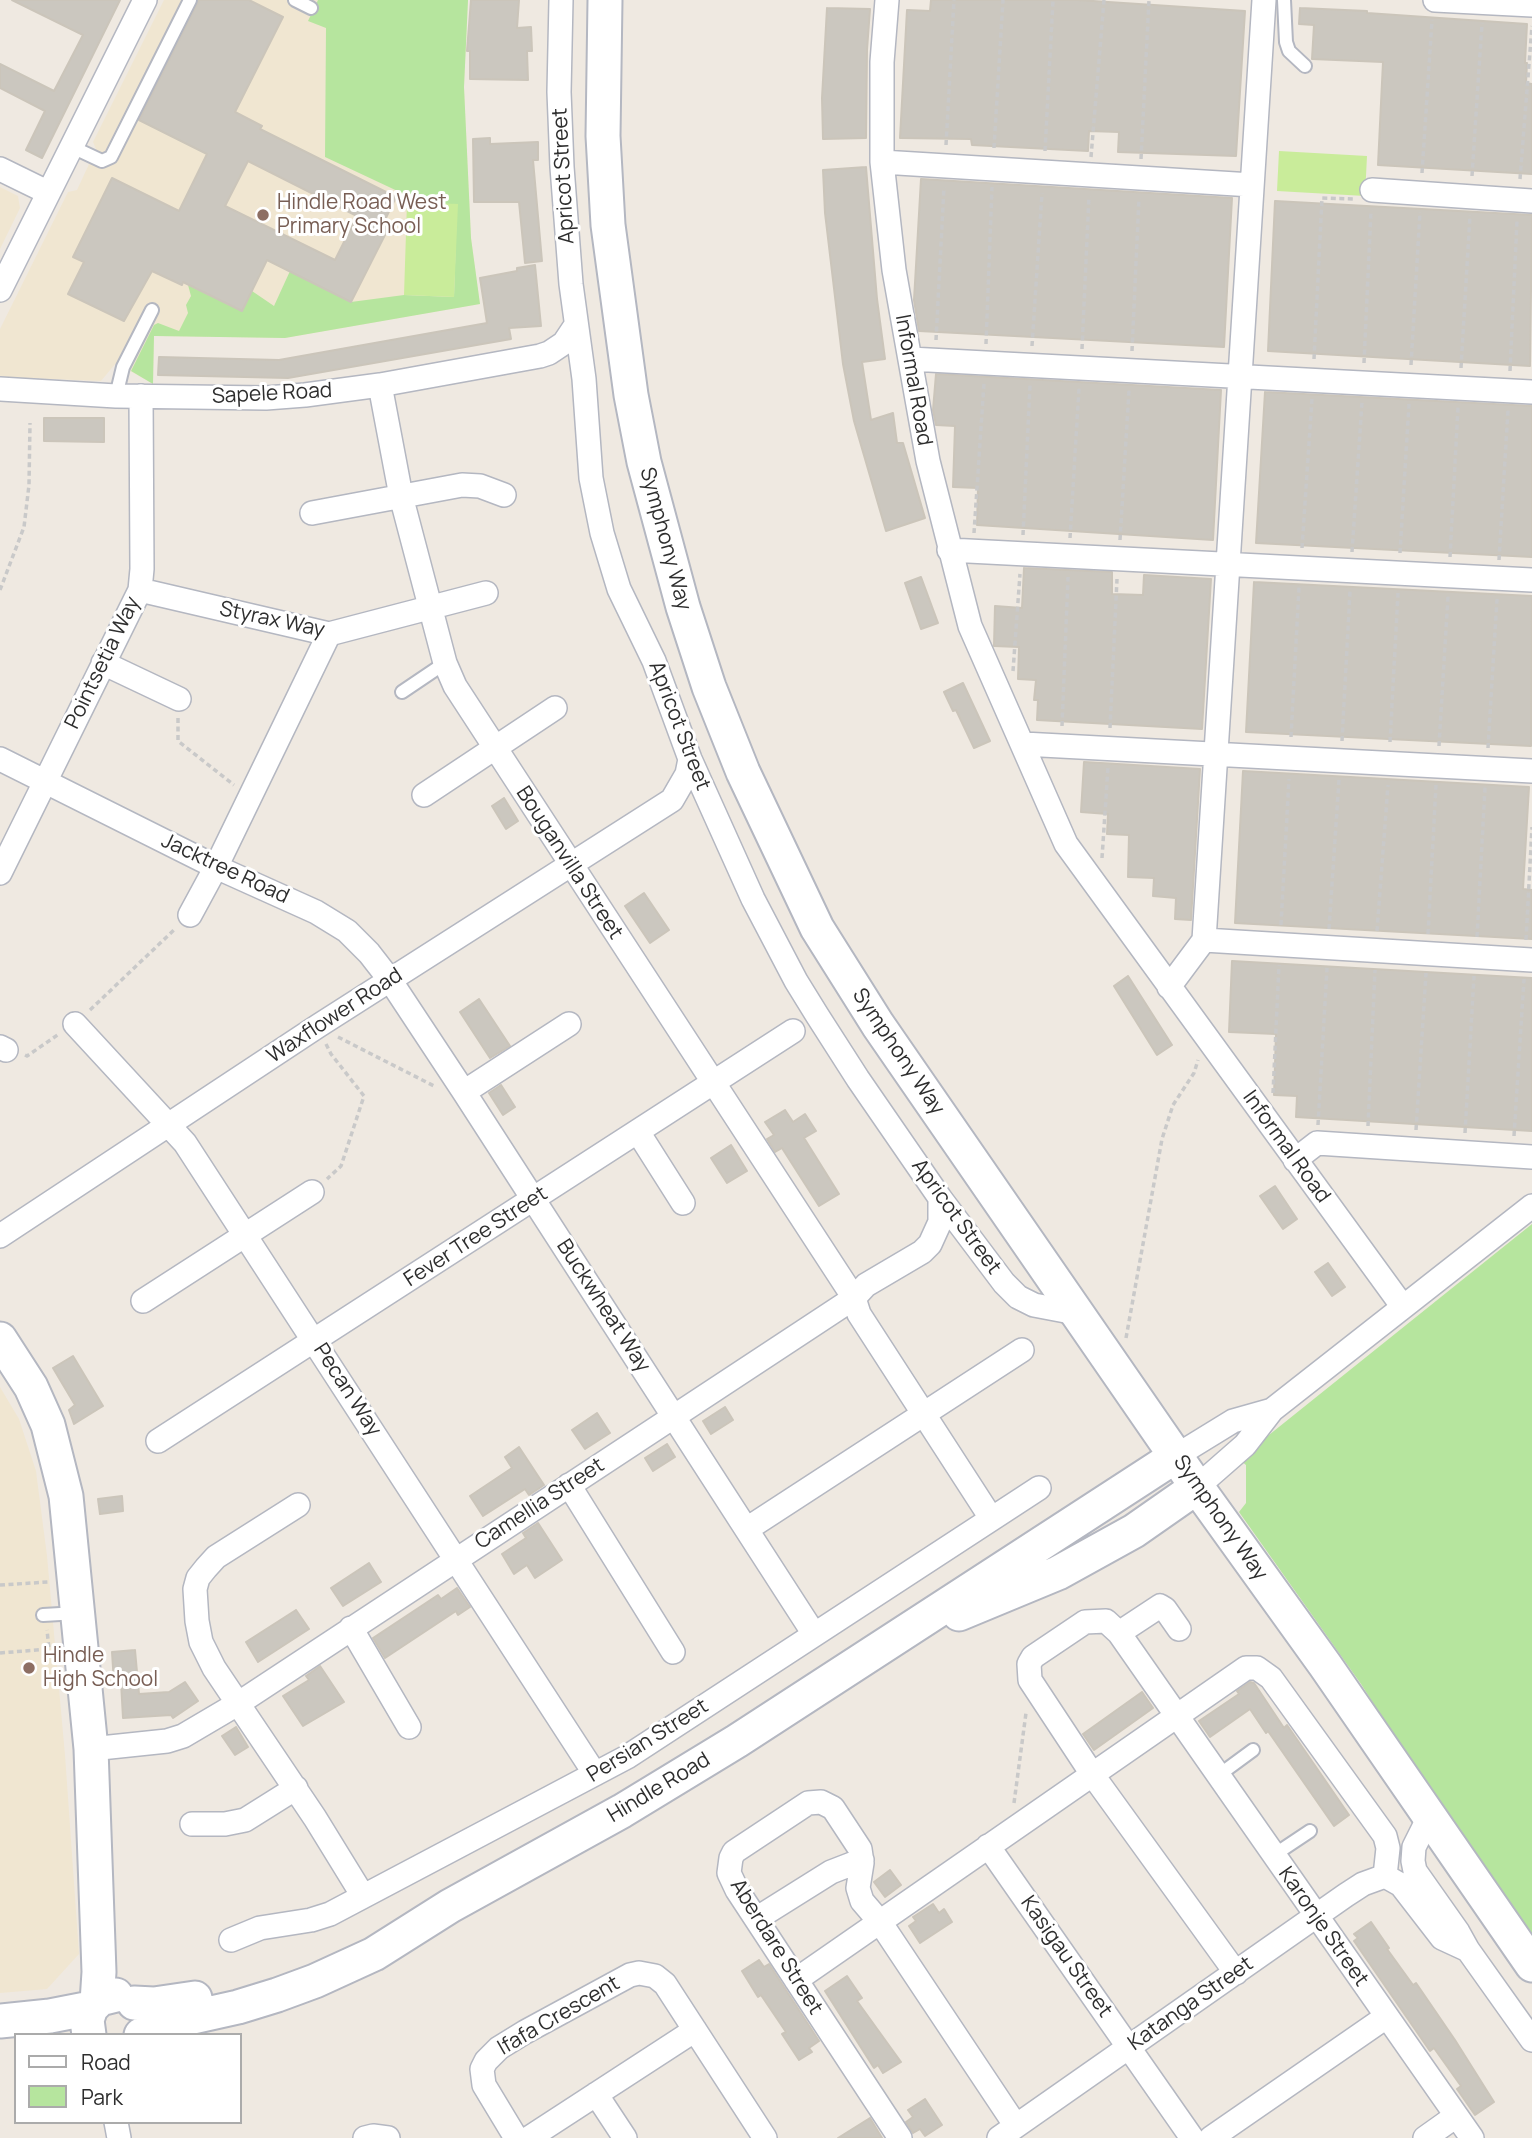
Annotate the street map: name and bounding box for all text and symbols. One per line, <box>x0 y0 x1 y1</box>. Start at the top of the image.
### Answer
street label: Apricot Street <box>548 107 580 245</box>
place label: Hindle Road West Primary School <box>277 190 447 240</box>
marker: Hindle Road West Primary School <box>255 207 271 223</box>
street label: Informal Road <box>889 312 937 448</box>
street label: Sapele Road <box>211 378 333 410</box>
street label: Symphony Way <box>634 465 696 613</box>
street label: Pointsetia Way <box>60 593 146 733</box>
street label: Styrax Way <box>217 597 327 643</box>
street label: Apricot Street <box>643 658 715 794</box>
street label: Bouganvilla Street <box>510 782 628 944</box>
street label: Jacktree Road <box>157 828 293 910</box>
street label: Waxflower Road <box>263 963 407 1069</box>
street label: Symphony Way <box>846 984 950 1120</box>
street label: Informal Road <box>1237 1086 1335 1208</box>
street label: Apricot Street <box>906 1154 1006 1280</box>
street label: Fever Tree Street <box>400 1181 552 1293</box>
street label: Buckwheat Way <box>551 1235 655 1377</box>
street label: Pecan Way <box>308 1339 386 1441</box>
street label: Symphony Way <box>1167 1451 1273 1585</box>
street label: Camellia Street <box>471 1453 609 1555</box>
place label: Hindle High School <box>43 1643 158 1693</box>
marker: Hindle High School <box>21 1660 37 1676</box>
street label: Persian Street <box>583 1694 713 1788</box>
street label: Hindle Road <box>603 1748 715 1828</box>
street label: Karonje Street <box>1273 1863 1373 1991</box>
street label: Aberdare Street <box>724 1875 828 2019</box>
street label: Kasigau Street <box>1015 1891 1117 2023</box>
street label: Katanga Street <box>1124 1952 1258 2056</box>
street label: Ifafa Crescent <box>494 1971 624 2061</box>
legend <box>14 2033 242 2124</box>
text: Road <box>81 2048 131 2076</box>
text: Park <box>81 2083 123 2111</box>

